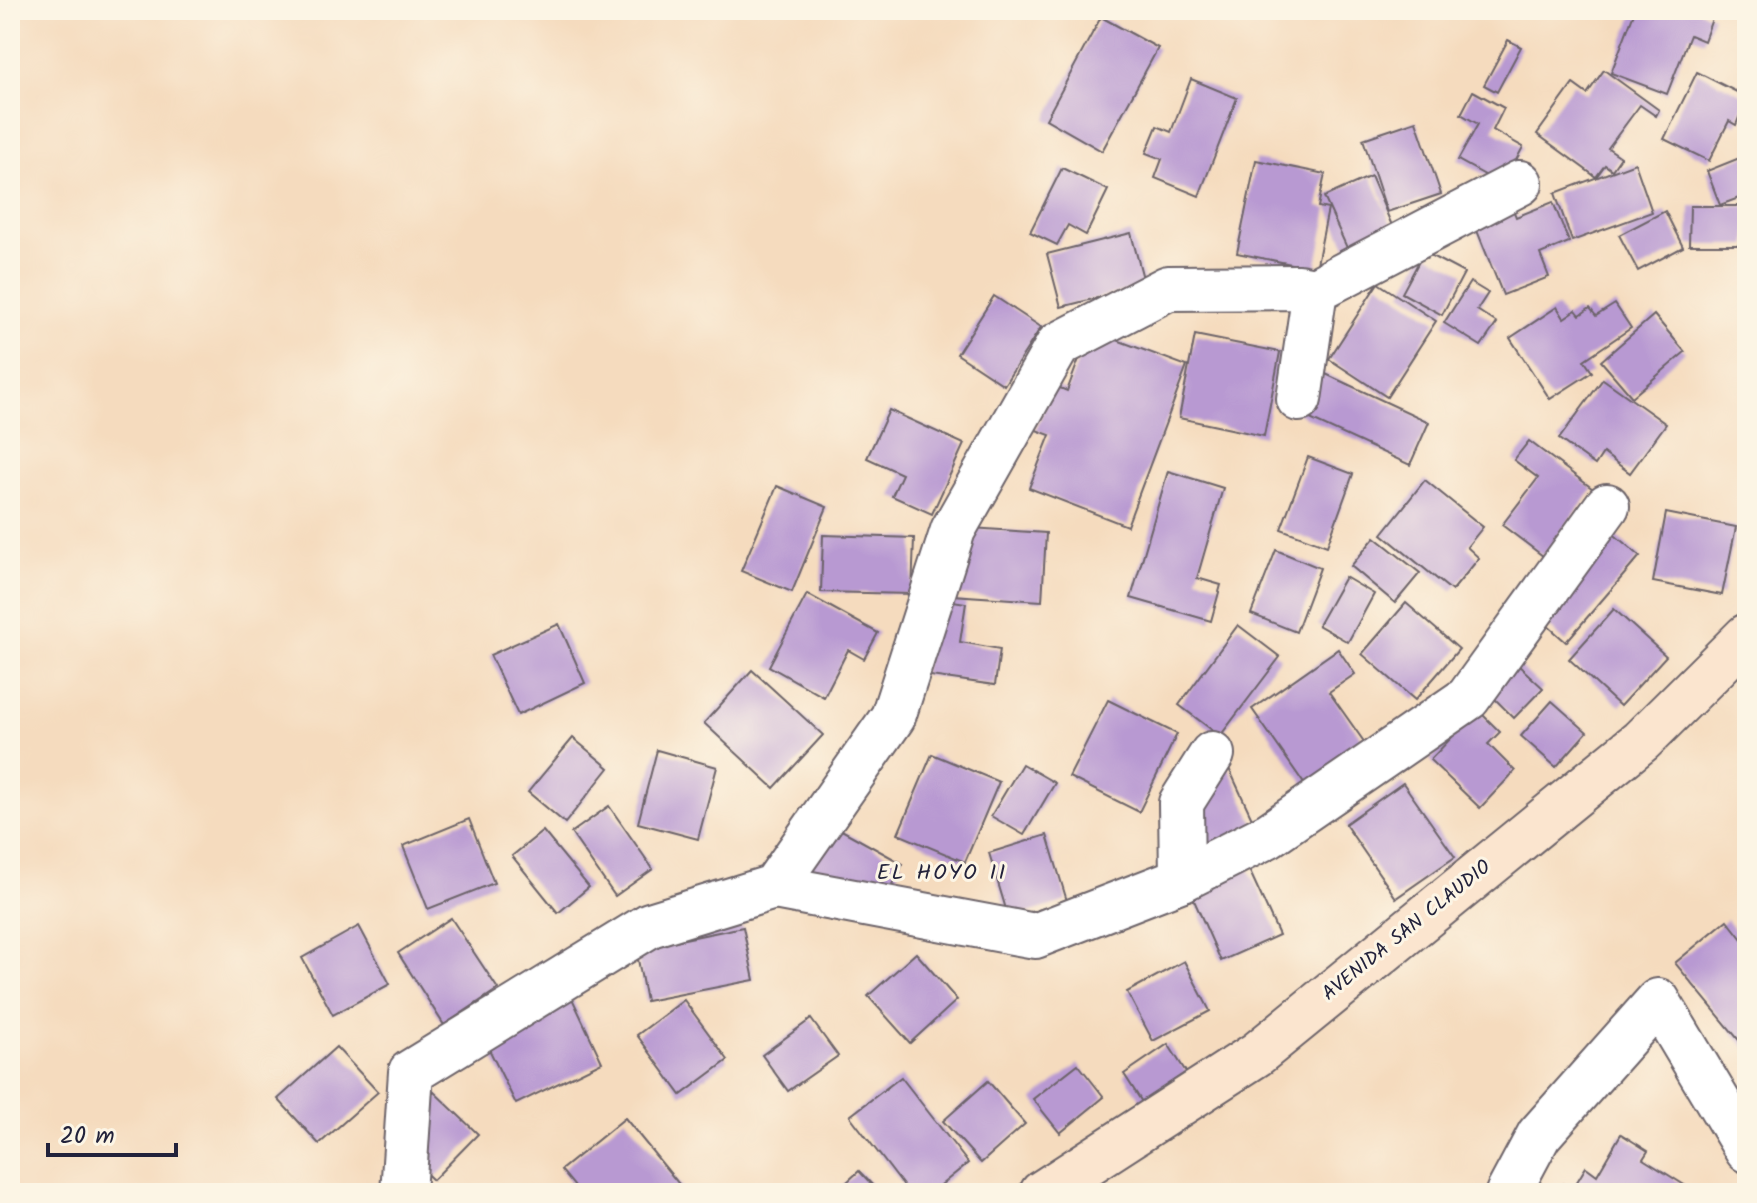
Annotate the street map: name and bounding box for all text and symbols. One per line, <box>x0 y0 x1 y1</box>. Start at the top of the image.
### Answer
street label: AVENIDA SAN CLAUDIO <box>1315 852 1499 1010</box>
district label: EL HOYO II <box>877 856 1007 891</box>
scale bar <box>48 1107 176 1157</box>
text: 20 m <box>60 1117 115 1156</box>

